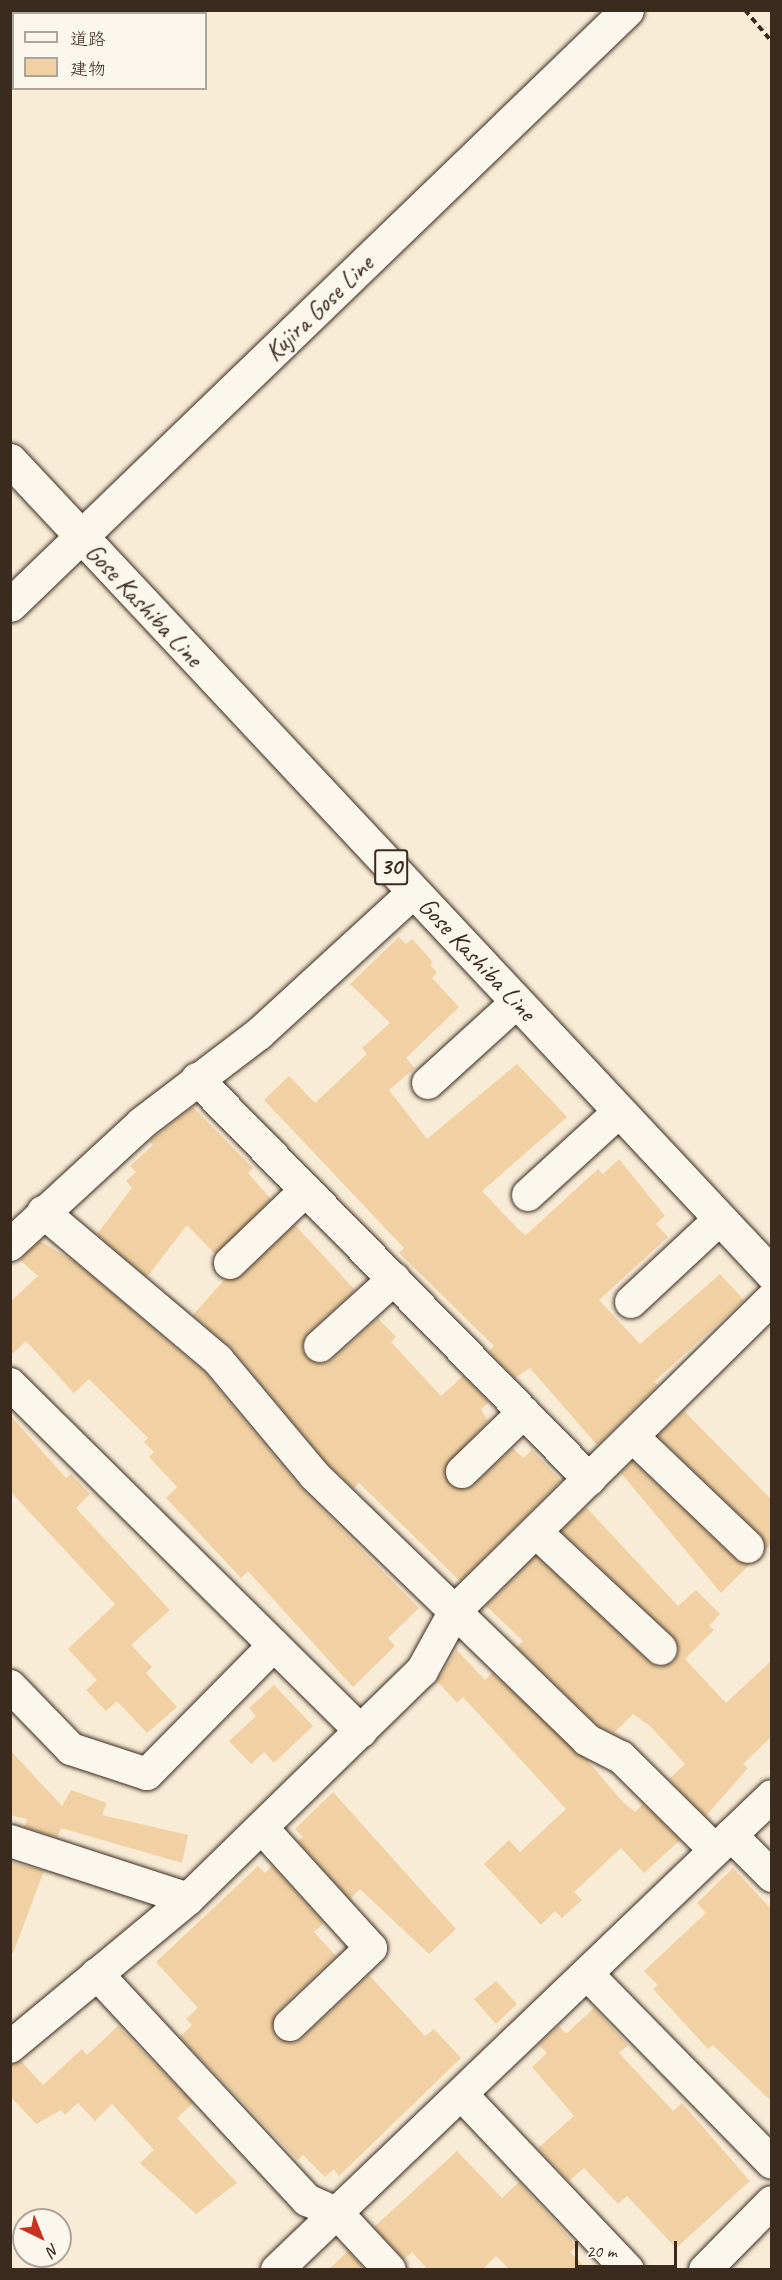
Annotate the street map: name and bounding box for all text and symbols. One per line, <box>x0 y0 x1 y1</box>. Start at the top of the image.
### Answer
legend <box>12 12 207 90</box>
text: 道路 <box>70 28 106 50</box>
text: 建物 <box>70 58 106 80</box>
street label: Kujira Gose Line <box>258 248 380 368</box>
street label: Gose Kashiba Line <box>78 536 210 674</box>
road number: 30 <box>373 846 409 888</box>
street label: Gose Kashiba Line <box>411 890 543 1028</box>
north arrow <box>12 2208 72 2268</box>
scale bar <box>578 2229 680 2267</box>
text: N <box>42 2239 63 2260</box>
text: 20 m <box>586 2240 617 2262</box>

